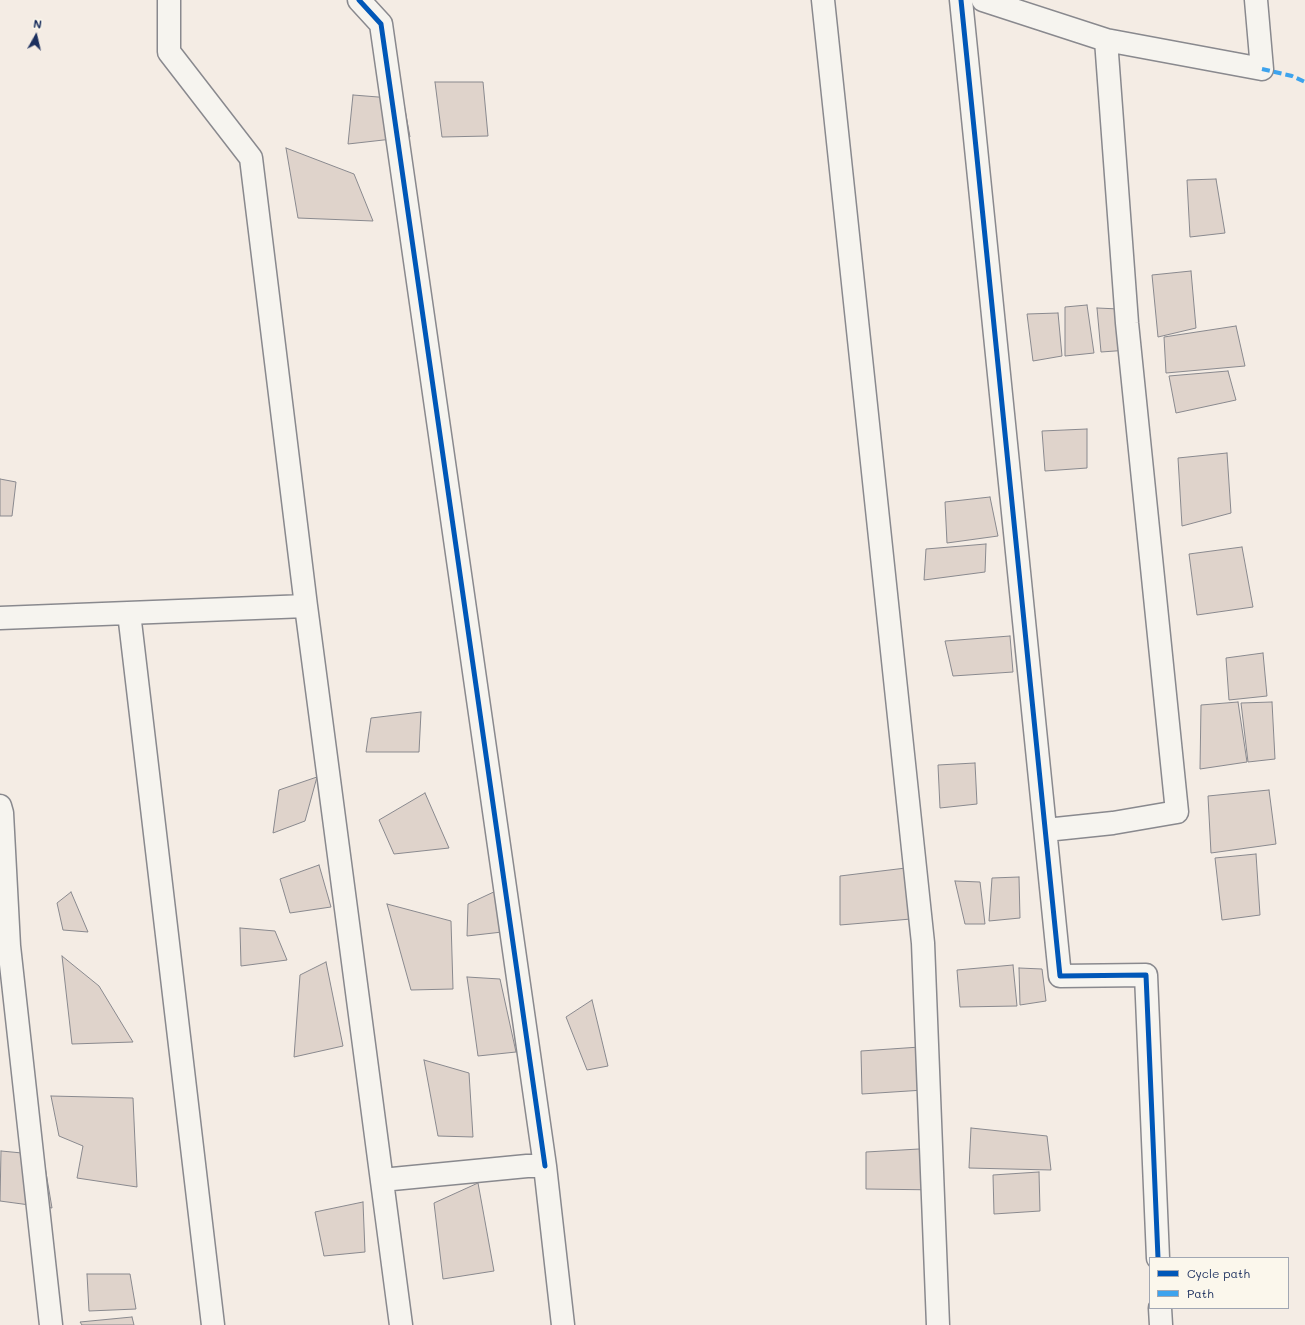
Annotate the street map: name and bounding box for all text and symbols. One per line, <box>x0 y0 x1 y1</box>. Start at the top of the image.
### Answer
north arrow <box>16 16 56 56</box>
text: N <box>33 16 43 32</box>
legend <box>1149 1257 1289 1309</box>
text: Cycle path <box>1187 1265 1250 1281</box>
text: Path <box>1187 1285 1214 1301</box>

